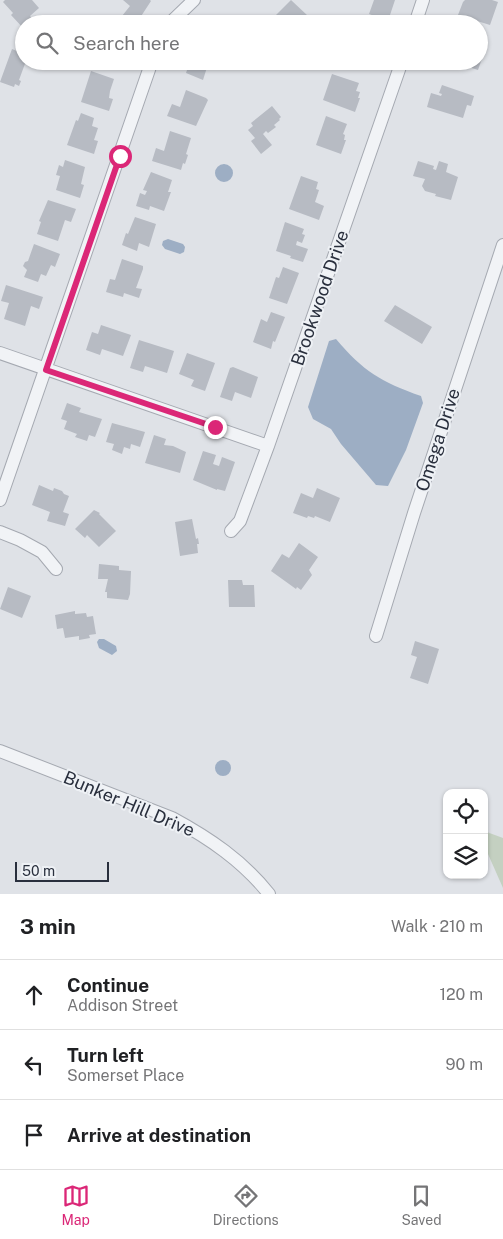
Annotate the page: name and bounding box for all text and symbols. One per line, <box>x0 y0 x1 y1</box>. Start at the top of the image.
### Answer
search box <box>15 15 488 70</box>
icon: search <box>33 29 61 57</box>
text: Search here <box>73 32 180 54</box>
route start <box>109 145 132 168</box>
street label: Brookwood Drive <box>286 227 353 368</box>
street label: Omega Drive <box>411 386 464 494</box>
route end <box>204 416 227 439</box>
street label: Bunker Hill Drive <box>60 766 198 841</box>
map controls <box>443 789 488 879</box>
button: locate <box>443 789 488 834</box>
button: layers <box>443 834 488 879</box>
scale bar <box>15 859 109 882</box>
text: 50 m <box>22 863 55 879</box>
text: 3 min <box>20 914 76 939</box>
text: Walk · 210 m <box>391 917 483 936</box>
text: Continue <box>67 974 149 996</box>
icon: ahead <box>20 981 48 1009</box>
text: 120 m <box>439 985 483 1004</box>
text: Addison Street <box>67 996 178 1015</box>
text: Turn left <box>67 1044 144 1066</box>
icon: left <box>20 1051 48 1079</box>
text: 90 m <box>446 1055 483 1074</box>
text: Somerset Place <box>67 1066 184 1085</box>
icon: arrive <box>20 1121 48 1149</box>
text: Arrive at destination <box>67 1124 251 1146</box>
tab: Map <box>61 1182 90 1228</box>
tab: Directions <box>213 1182 279 1228</box>
tab: Saved <box>401 1182 442 1228</box>

